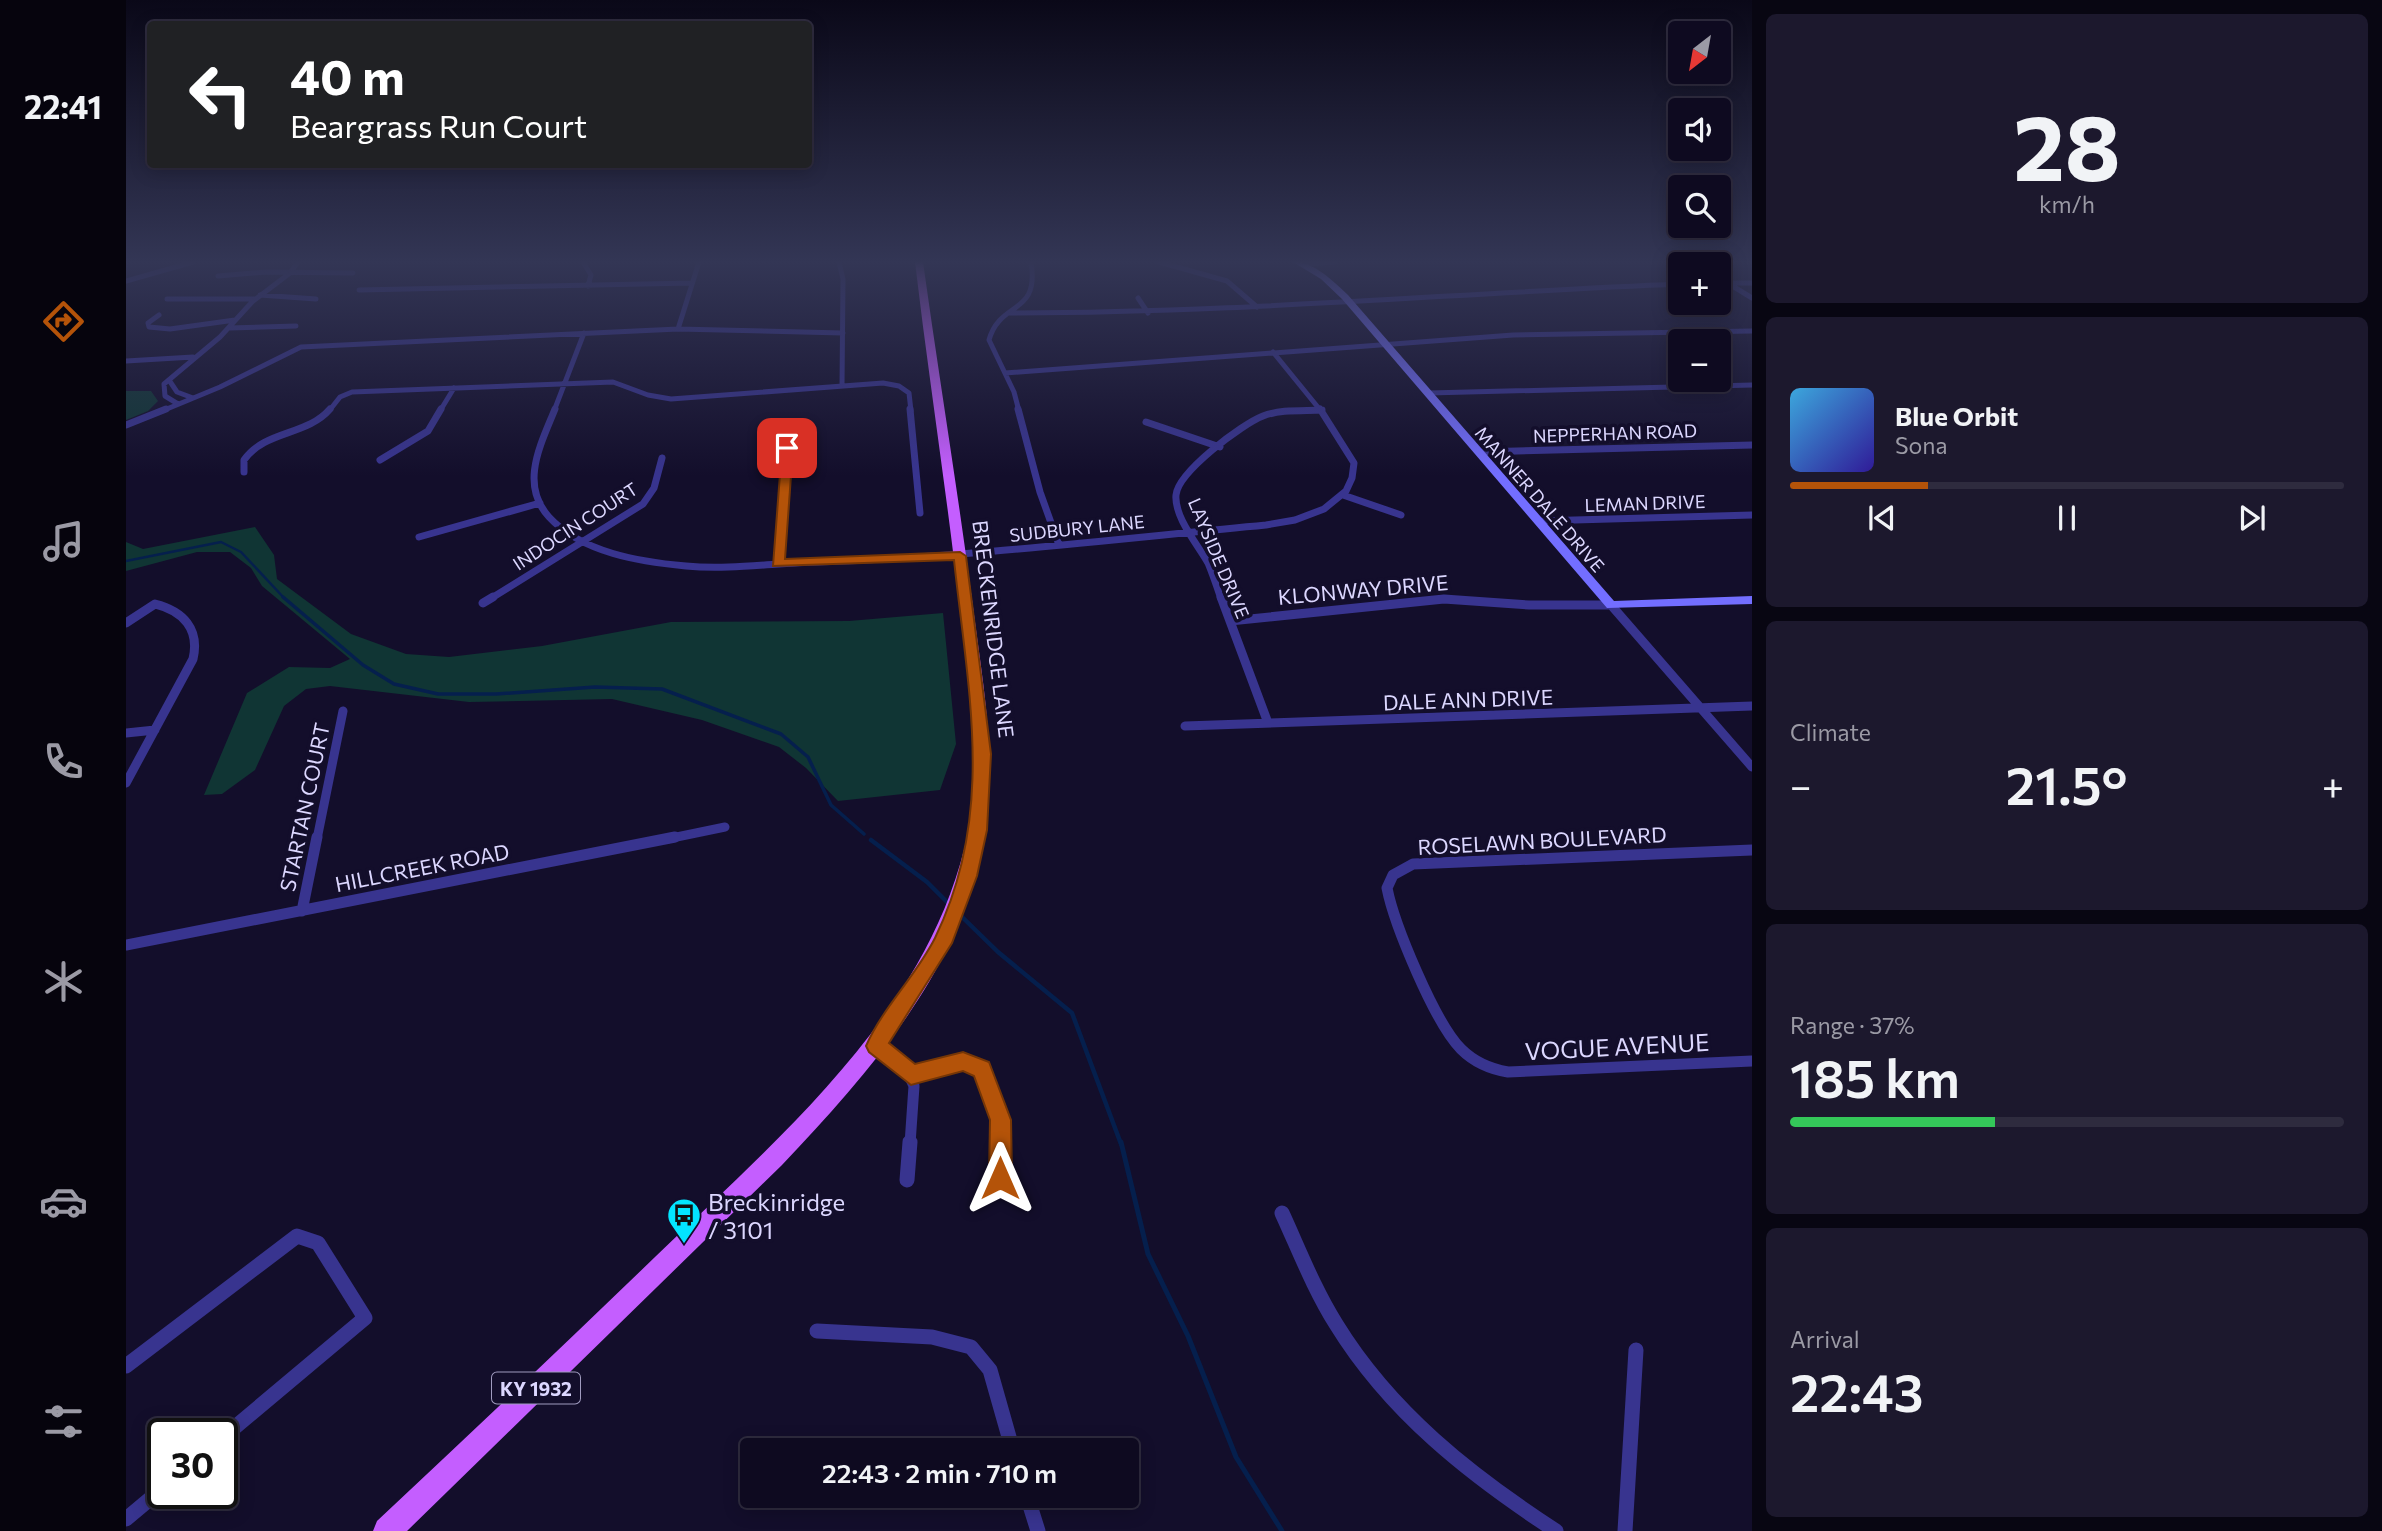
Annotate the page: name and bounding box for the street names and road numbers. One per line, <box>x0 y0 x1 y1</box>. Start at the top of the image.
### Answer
street label: NEPPERHAN ROAD <box>1533 419 1697 447</box>
street label: MANNER DALE DRIVE <box>1471 422 1609 576</box>
street label: INDOCIN COURT <box>508 477 642 575</box>
street label: LEMAN DRIVE <box>1584 490 1706 516</box>
street label: LAYSIDE DRIVE <box>1184 494 1254 622</box>
street label: SUDBURY LANE <box>1008 510 1146 546</box>
street label: BRECKENRIDGE LANE <box>968 519 1020 739</box>
street label: KLONWAY DRIVE <box>1277 569 1449 609</box>
street label: DALE ANN DRIVE <box>1382 684 1554 714</box>
street label: STARTAN COURT <box>274 720 334 894</box>
street label: ROSELAWN BOULEVARD <box>1417 821 1667 859</box>
street label: HILLCREEK ROAD <box>333 838 511 896</box>
street label: VOGUE AVENUE <box>1524 1027 1710 1065</box>
road number: KY 1932 <box>492 1372 580 1404</box>

